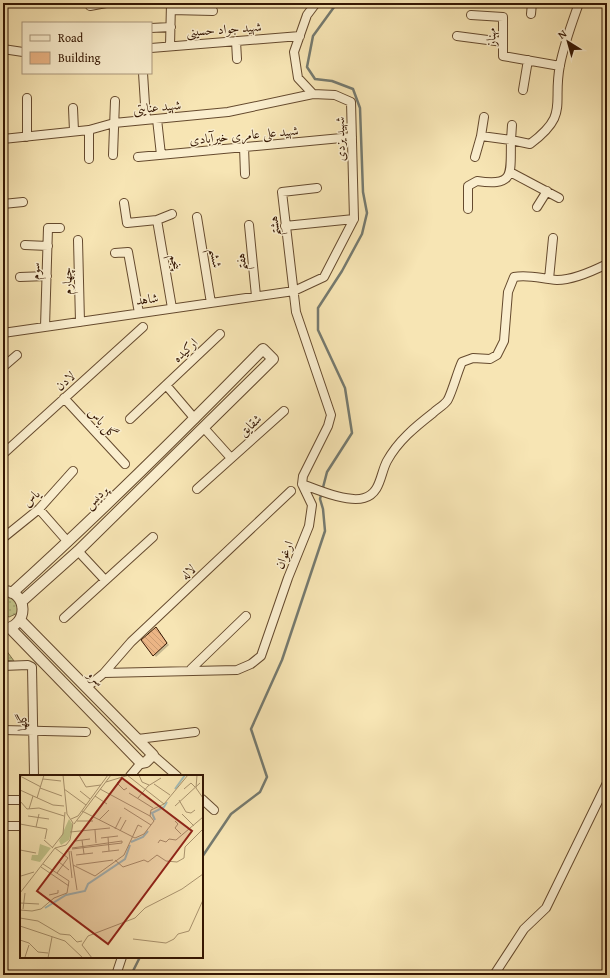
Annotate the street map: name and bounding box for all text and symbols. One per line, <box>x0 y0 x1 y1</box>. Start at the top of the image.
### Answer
street label: شهید جواد حسینی <box>186 17 262 41</box>
legend <box>22 22 152 74</box>
north arrow <box>548 22 588 62</box>
text: N <box>554 25 570 43</box>
street label: مهناز <box>481 28 501 48</box>
text: Road <box>58 29 84 46</box>
text: Building <box>58 49 101 66</box>
street label: شهید عنایتی <box>132 95 182 119</box>
street label: شهید یزدی <box>330 117 350 161</box>
street label: شهید علی عامری خیرآبادی <box>189 121 300 150</box>
street label: هشتم <box>263 214 288 237</box>
street label: ششم <box>201 247 227 270</box>
street label: هفتم <box>231 251 255 272</box>
street label: پنجم <box>162 253 187 273</box>
street label: سوم <box>25 262 47 280</box>
street label: چهارم <box>57 267 79 295</box>
street label: شاهد <box>135 288 159 310</box>
street label: ارکیده <box>168 333 202 367</box>
street label: لادن <box>51 367 79 395</box>
street label: گل یاس <box>84 403 122 443</box>
street label: شقایق <box>234 409 266 441</box>
street label: پردیس <box>80 479 114 513</box>
street label: یاس <box>18 484 45 511</box>
street label: ارغوان <box>270 538 298 572</box>
street label: لاله <box>176 560 200 584</box>
street label: سرو <box>82 664 109 691</box>
street label: گلها <box>12 713 32 731</box>
inset map <box>20 775 203 958</box>

